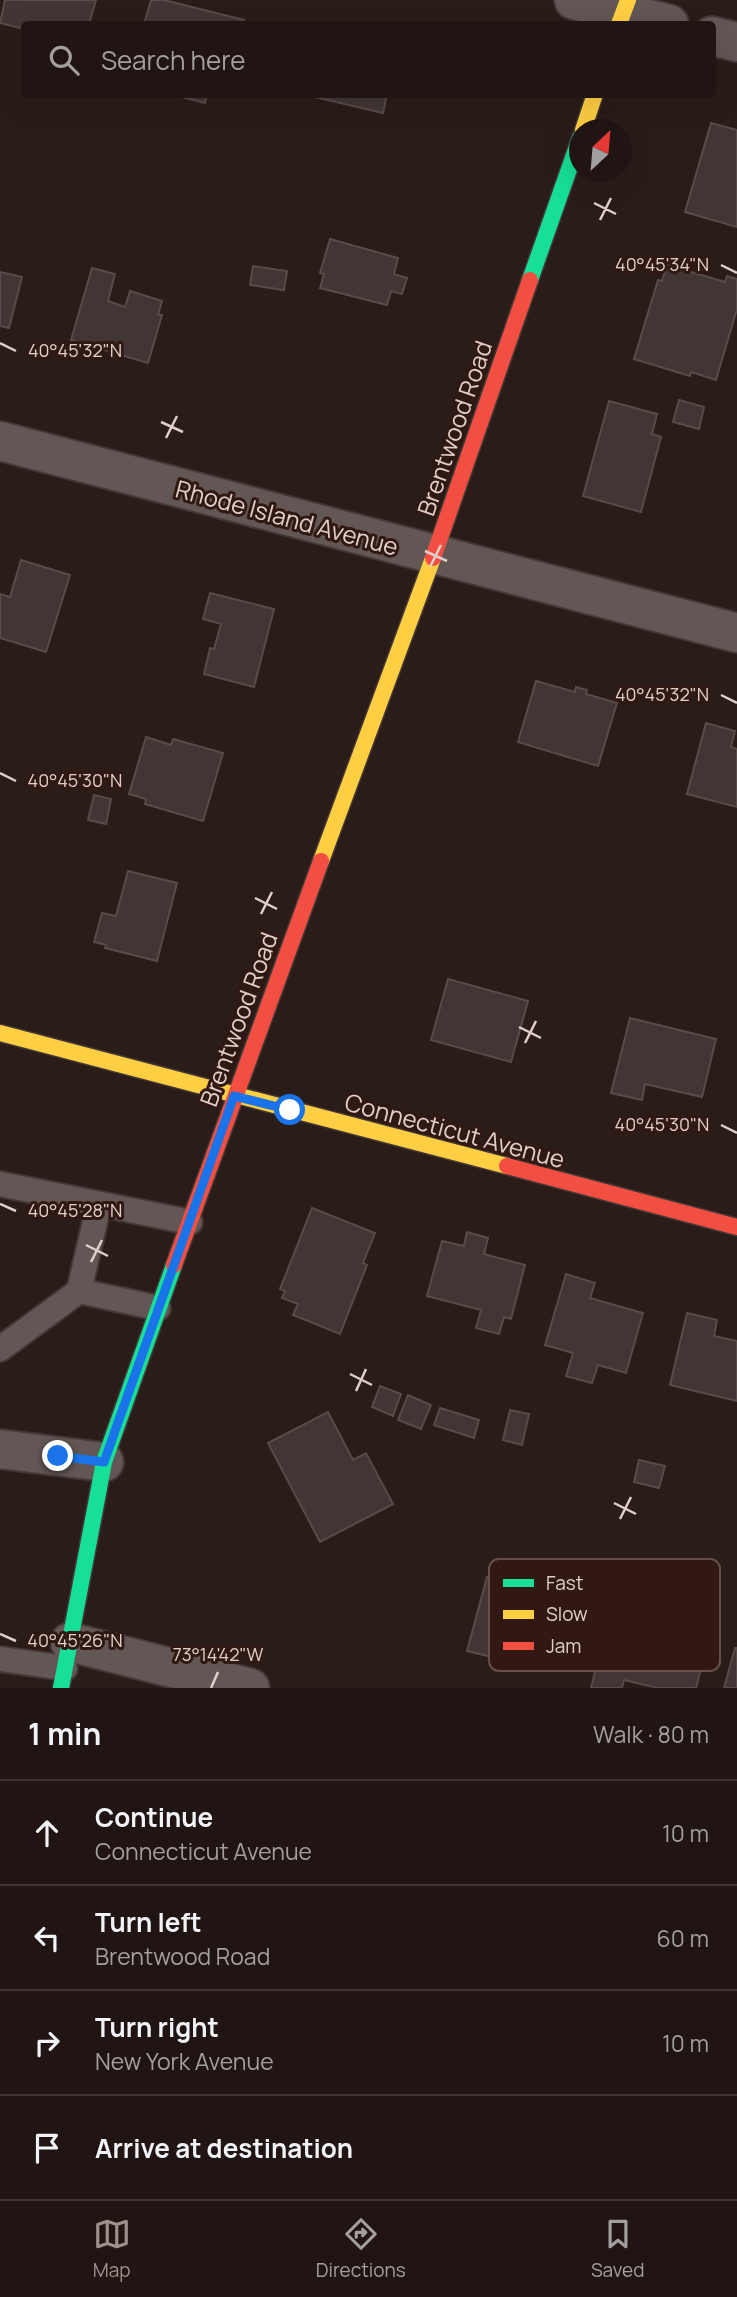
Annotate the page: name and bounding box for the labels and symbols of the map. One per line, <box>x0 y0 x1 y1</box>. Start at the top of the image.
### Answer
north arrow <box>569 119 632 182</box>
text: 40°45'34"N <box>615 252 709 276</box>
street label: Brentwood Road <box>409 336 499 520</box>
text: 40°45'32"N <box>28 338 122 362</box>
street label: Rhode Island Avenue <box>172 471 402 563</box>
text: 40°45'32"N <box>615 682 709 706</box>
text: 40°45'30"N <box>28 768 122 792</box>
street label: Brentwood Road <box>191 927 285 1111</box>
street label: Connecticut Avenue <box>341 1085 569 1175</box>
route start <box>274 1094 305 1125</box>
text: 40°45'30"N <box>615 1112 709 1136</box>
text: 40°45'28"N <box>28 1198 122 1222</box>
route end <box>42 1440 73 1471</box>
legend <box>489 1559 720 1671</box>
text: Fast <box>546 1570 583 1596</box>
text: Slow <box>546 1601 588 1627</box>
text: 40°45'26"N <box>27 1628 123 1652</box>
text: Jam <box>546 1633 581 1659</box>
text: 73°14'42"W <box>173 1642 263 1666</box>

